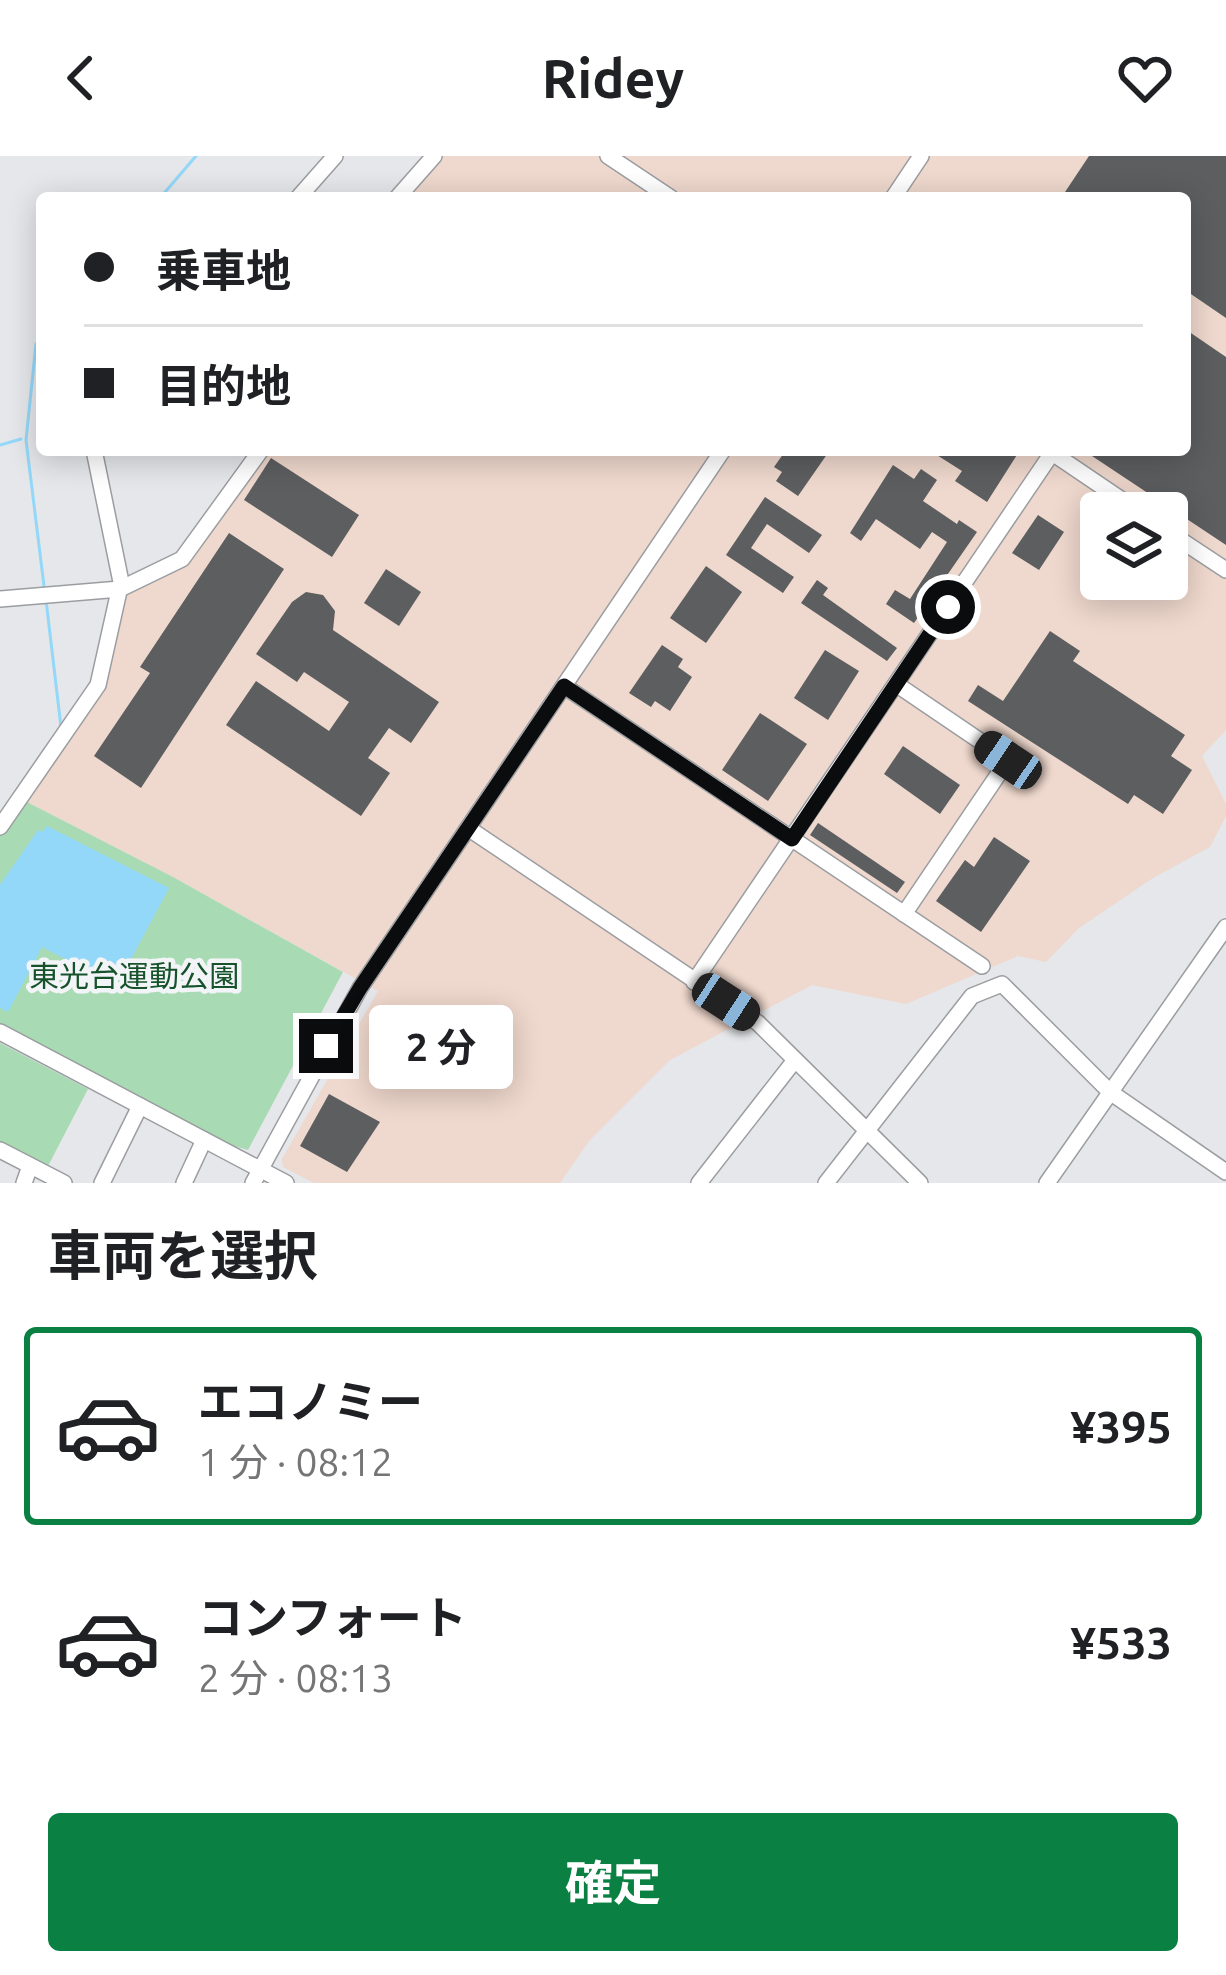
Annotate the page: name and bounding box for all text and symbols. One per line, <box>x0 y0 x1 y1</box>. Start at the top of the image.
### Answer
icon: back <box>48 45 114 111</box>
icon: heart <box>1112 45 1178 111</box>
text: Ridey <box>542 48 684 108</box>
text: 乗車地 <box>156 245 291 296</box>
text: 目的地 <box>156 360 291 411</box>
map controls <box>1080 492 1188 600</box>
button: layers <box>1080 492 1188 600</box>
route start <box>921 580 975 634</box>
car <box>968 725 1048 795</box>
park label: 東光台運動公園 <box>29 959 239 993</box>
car <box>686 967 766 1037</box>
callout: 2 分 <box>368 1004 512 1088</box>
route end <box>299 1019 353 1073</box>
text: 2 分 <box>406 1025 476 1068</box>
text: 車両を選択 <box>48 1225 318 1285</box>
icon: car <box>54 1372 162 1480</box>
text: エコノミー <box>198 1376 423 1427</box>
text: ¥395 <box>1070 1401 1172 1452</box>
text: 1 分 · 08:12 <box>198 1440 393 1483</box>
icon: car <box>54 1588 162 1696</box>
text: コンフォート <box>198 1592 467 1643</box>
text: ¥533 <box>1070 1617 1172 1668</box>
text: 2 分 · 08:13 <box>198 1656 393 1699</box>
button: 確定 <box>48 1813 1178 1951</box>

